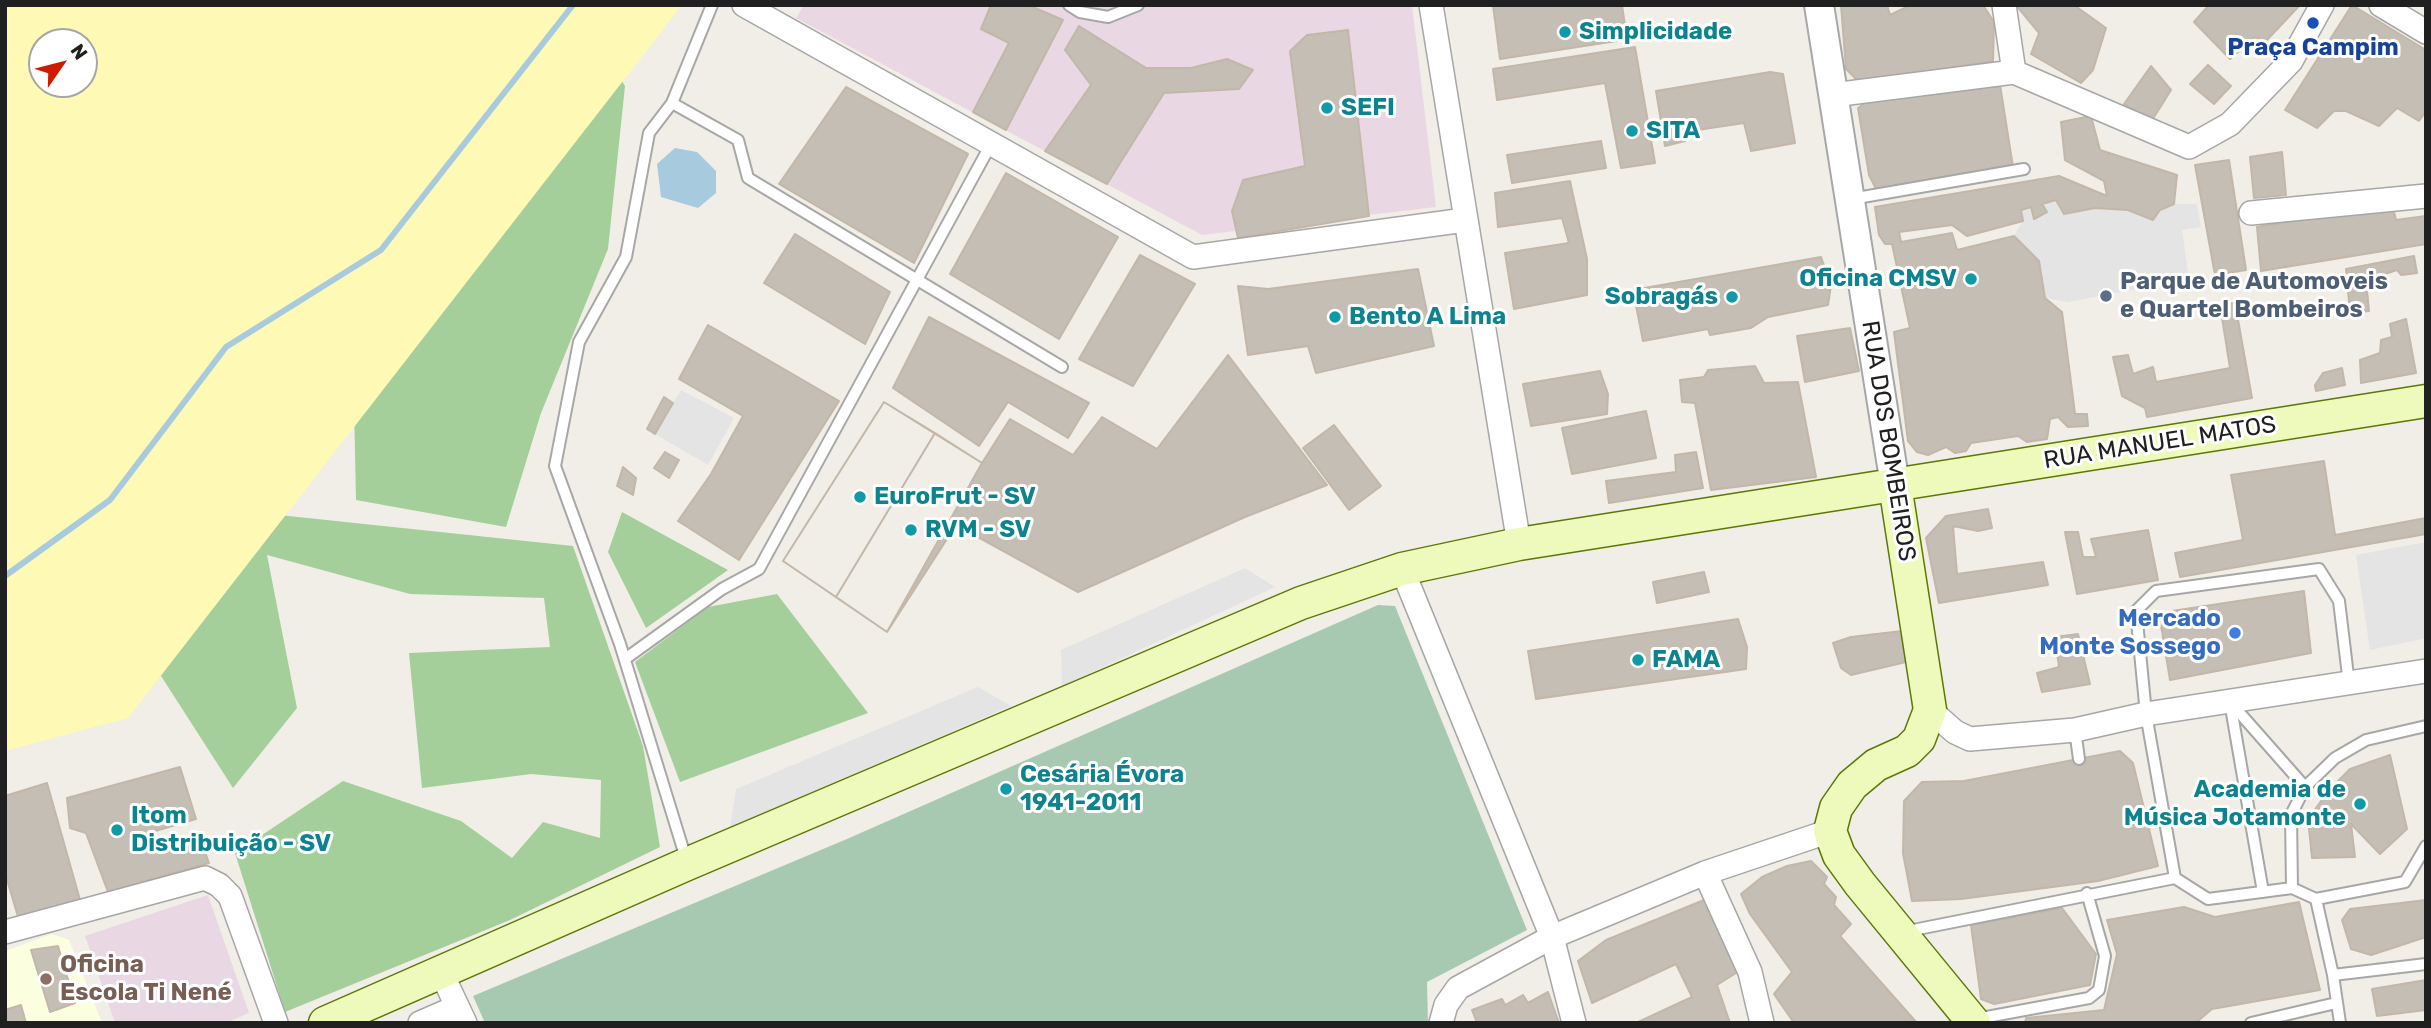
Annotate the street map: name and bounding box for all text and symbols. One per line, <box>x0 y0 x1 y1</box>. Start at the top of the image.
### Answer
marker: Praça Campim <box>2305 15 2321 31</box>
place label: Simplicidade <box>1579 18 1732 46</box>
marker: Simplicidade <box>1557 24 1573 40</box>
north arrow <box>28 28 98 98</box>
place label: Praça Campim <box>2227 34 2399 62</box>
text: N <box>66 40 92 64</box>
place label: SEFI <box>1341 94 1395 122</box>
marker: SEFI <box>1319 100 1335 116</box>
place label: SITA <box>1646 117 1700 145</box>
marker: SITA <box>1624 123 1640 139</box>
place label: Oficina CMSV <box>1799 265 1957 293</box>
place label: Parque de Automoveis e Quartel Bombeiros <box>2120 268 2388 324</box>
marker: Oficina CMSV <box>1963 271 1979 287</box>
place label: Sobragás <box>1605 283 1718 311</box>
marker: Parque de Automoveis e Quartel Bombeiros <box>2098 288 2114 304</box>
marker: Sobragás <box>1724 289 1740 305</box>
place label: Bento A Lima <box>1349 303 1506 331</box>
marker: Bento A Lima <box>1327 309 1343 325</box>
street label: RUA DOS BOMBEIROS <box>1855 319 1921 563</box>
street label: RUA MANUEL MATOS <box>2042 410 2278 476</box>
place label: EuroFrut - SV <box>874 483 1036 511</box>
marker: EuroFrut - SV <box>852 489 868 505</box>
place label: RVM - SV <box>925 516 1031 544</box>
marker: RVM - SV <box>903 522 919 538</box>
place label: Mercado Monte Sossego <box>2039 605 2221 661</box>
marker: Mercado Monte Sossego <box>2227 625 2243 641</box>
place label: FAMA <box>1652 646 1720 674</box>
marker: FAMA <box>1630 652 1646 668</box>
place label: Cesária Évora 1941-2011 <box>1020 761 1184 817</box>
place label: Academia de Música Jotamonte <box>2124 776 2346 832</box>
marker: Cesária Évora 1941-2011 <box>998 781 1014 797</box>
marker: Academia de Música Jotamonte <box>2352 796 2368 812</box>
place label: Itom Distribuição - SV <box>131 802 331 858</box>
marker: Itom Distribuição - SV <box>109 822 125 838</box>
place label: Oficina Escola Ti Nené <box>60 951 232 1007</box>
marker: Oficina Escola Ti Nené <box>38 971 54 987</box>

